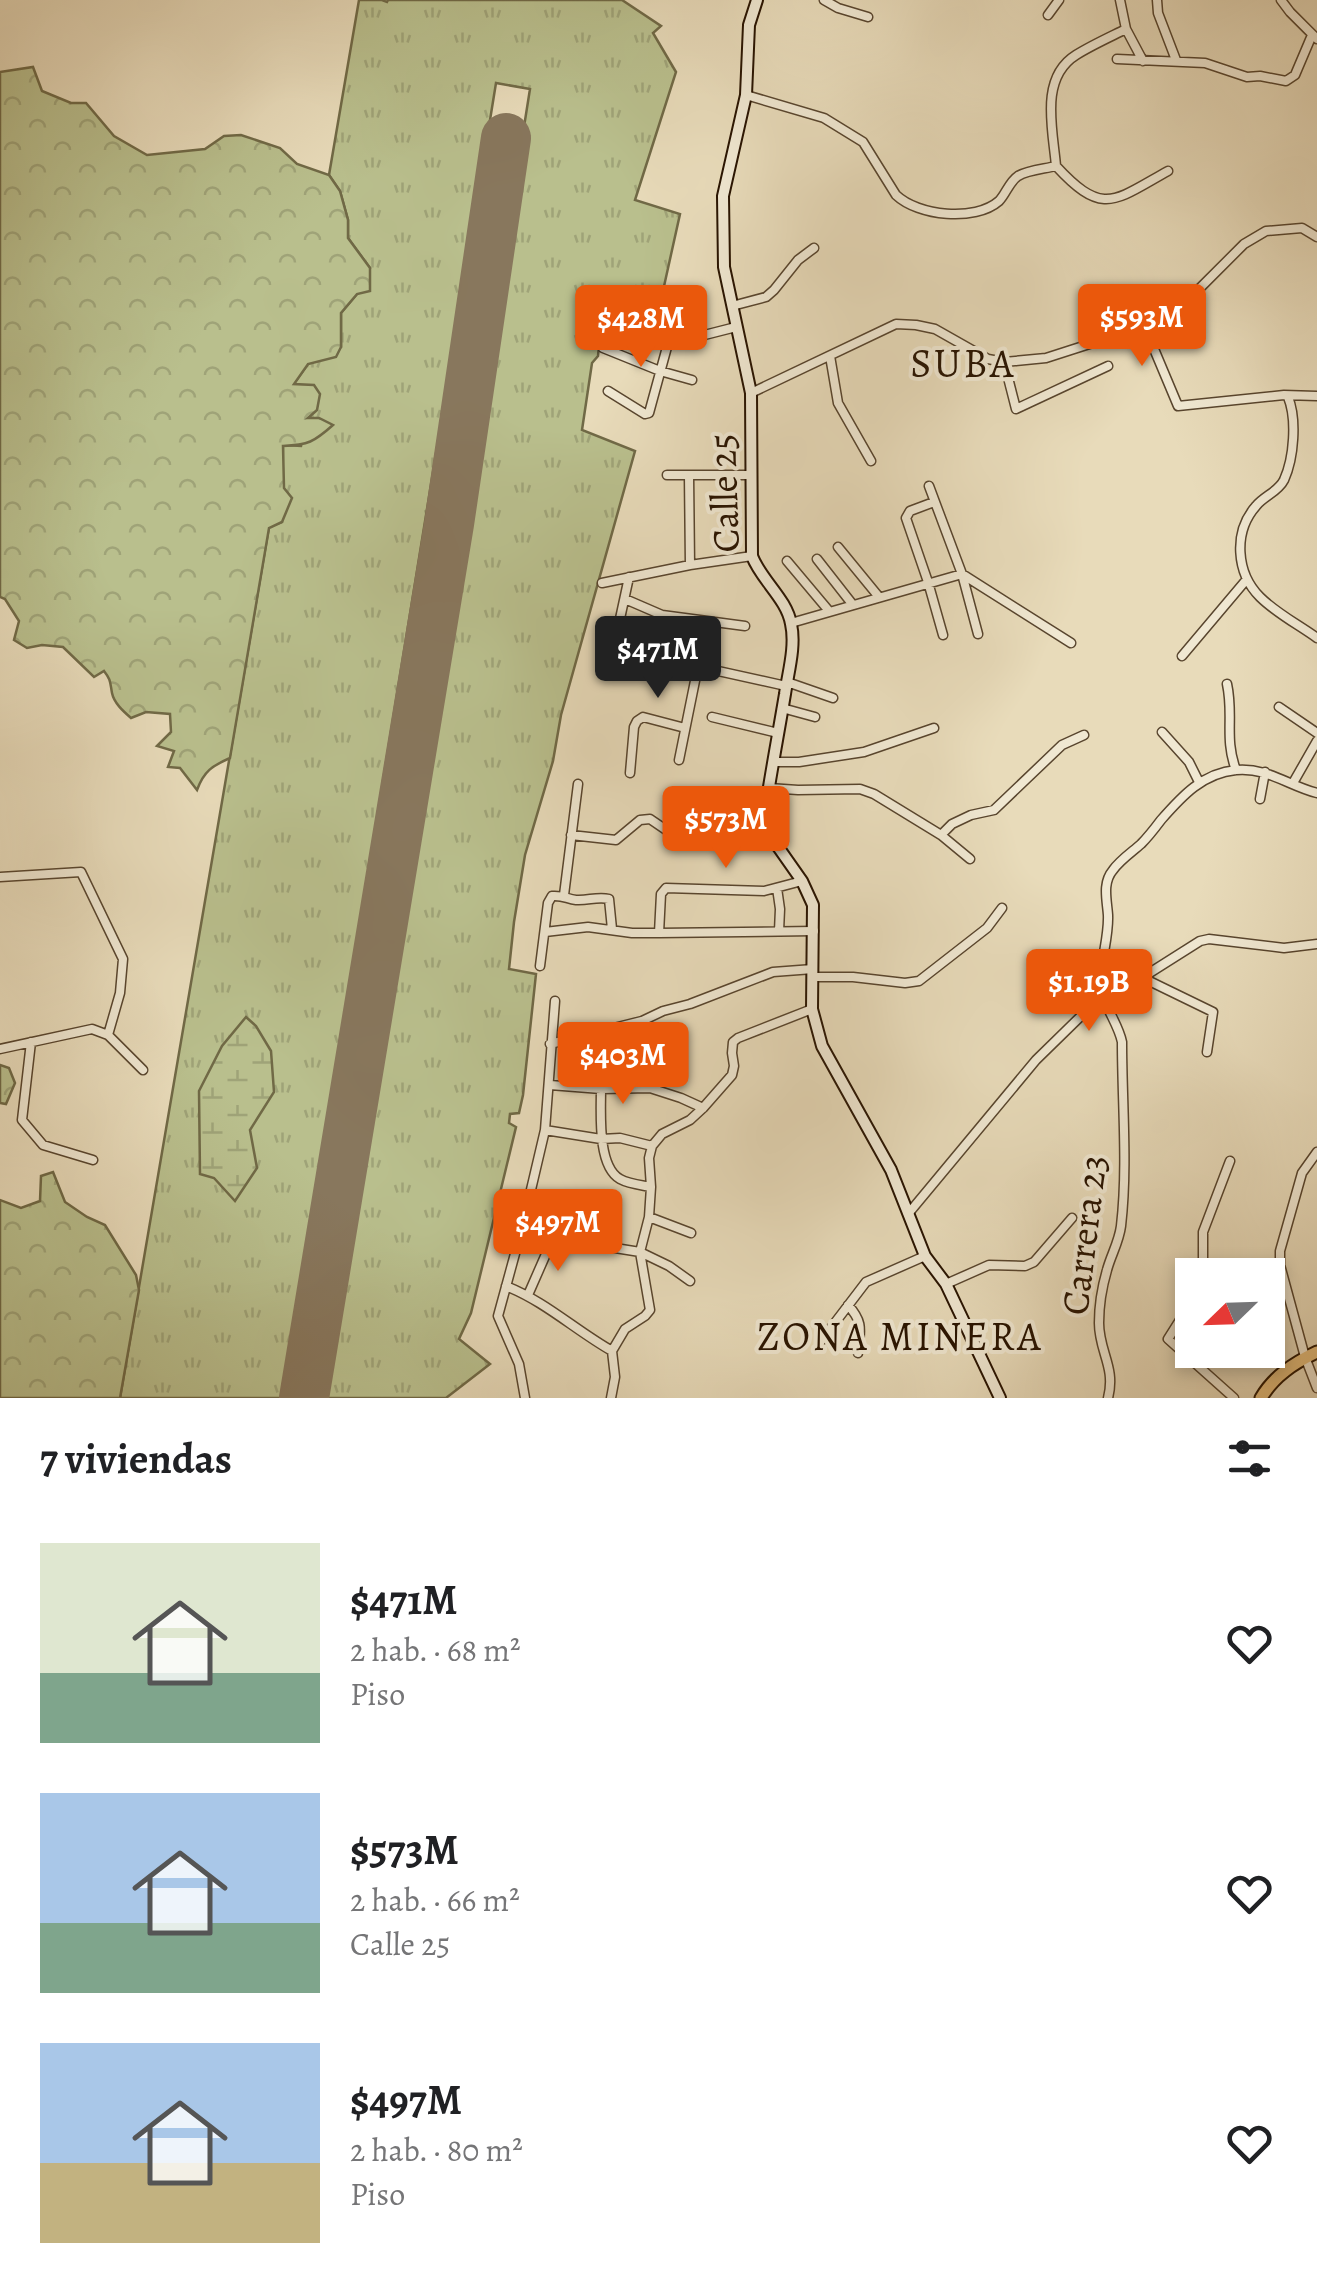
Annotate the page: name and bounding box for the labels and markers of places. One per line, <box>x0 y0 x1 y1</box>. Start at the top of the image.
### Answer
pin: $593M <box>1072 284 1212 369</box>
pin: $428M <box>571 285 711 370</box>
pin: $471M <box>588 616 728 701</box>
pin: $573M <box>656 786 796 871</box>
pin: $1.19B <box>1008 949 1170 1034</box>
pin: $403M <box>553 1022 693 1107</box>
pin: $497M <box>488 1189 628 1274</box>

